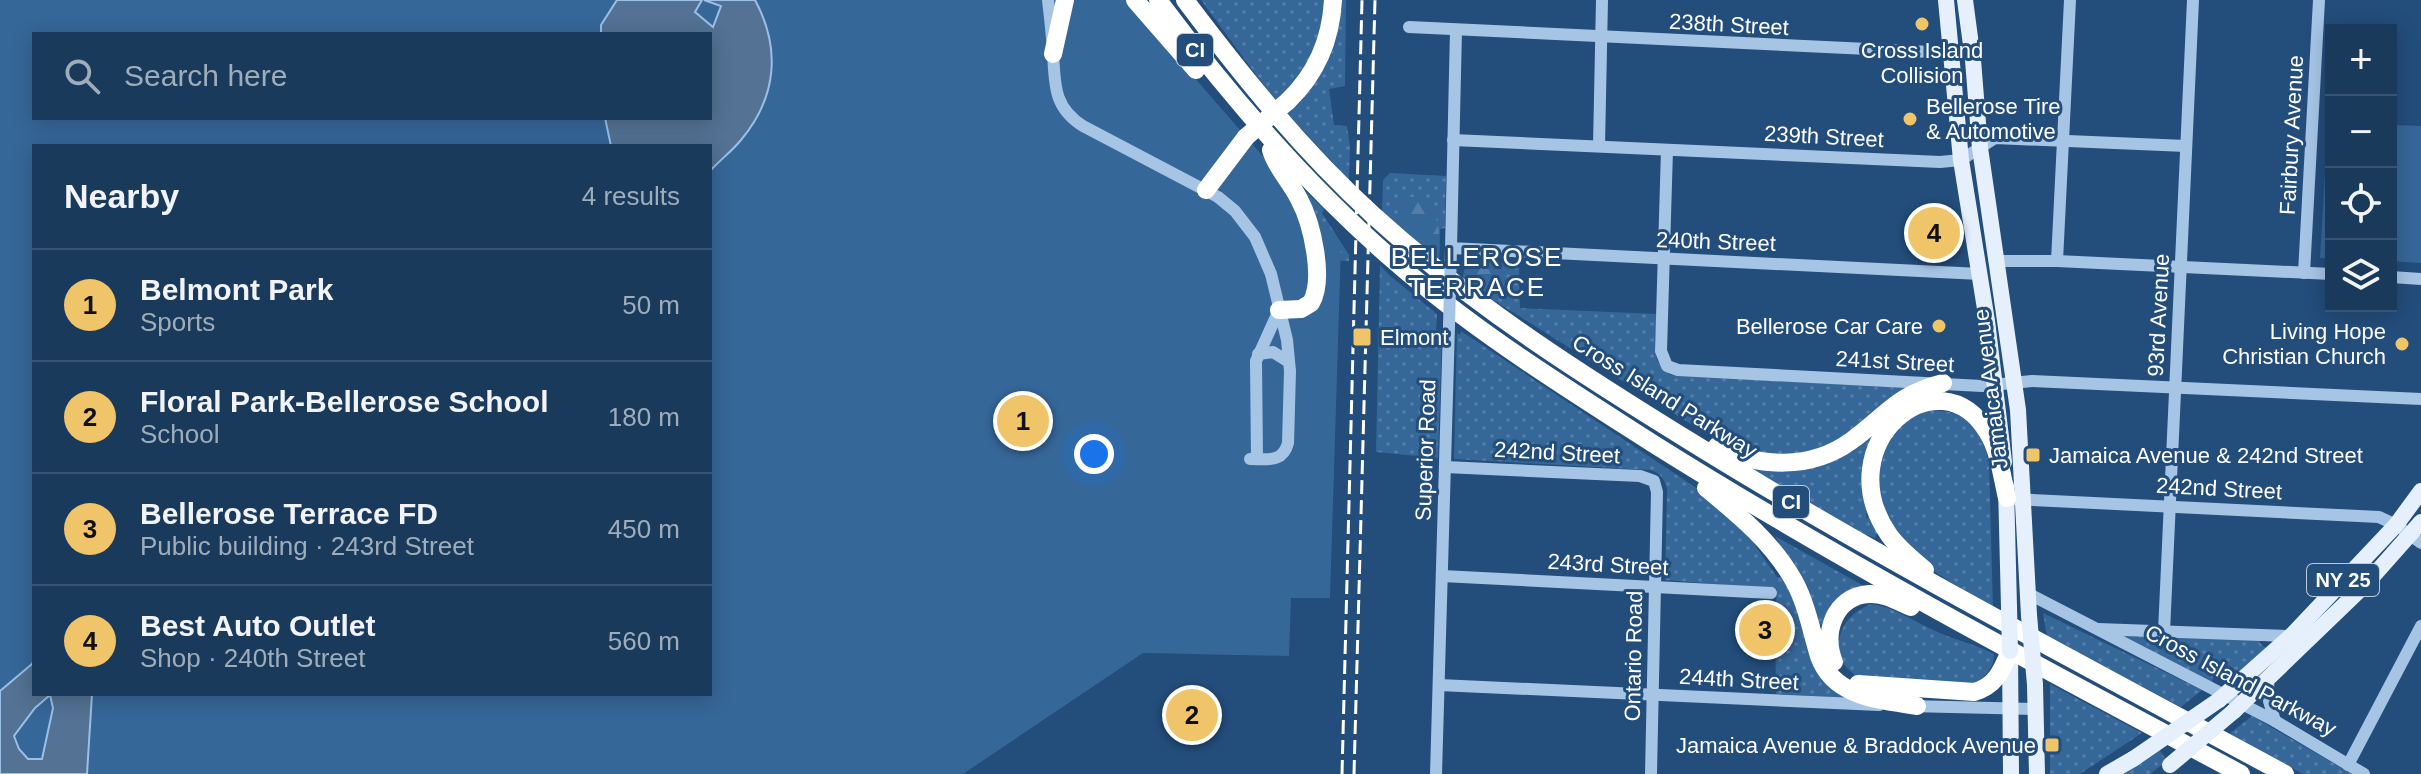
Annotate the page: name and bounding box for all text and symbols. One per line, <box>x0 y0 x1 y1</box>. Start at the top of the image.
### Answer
street label: 238th Street <box>1668 9 1789 40</box>
marker: Cross Island Collision <box>1913 15 1931 33</box>
map controls <box>2325 24 2397 312</box>
button: + <box>2325 24 2397 96</box>
search box <box>32 32 712 120</box>
road number: CI <box>1177 34 1213 66</box>
place label: Cross Island Collision <box>1861 38 1983 88</box>
icon: search <box>60 54 104 98</box>
street label: Fairbury Avenue <box>2275 55 2308 215</box>
text: Search here <box>124 59 287 92</box>
place label: Bellerose Tire & Automotive <box>1926 94 2061 144</box>
button: − <box>2325 96 2397 168</box>
marker: Bellerose Tire & Automotive <box>1901 110 1919 128</box>
street label: 239th Street <box>1763 121 1884 152</box>
button: locate <box>2325 168 2397 240</box>
text: Nearby <box>64 177 179 215</box>
text: 4 results <box>582 181 680 211</box>
pin: 4 <box>1908 203 1960 263</box>
street label: 240th Street <box>1656 227 1776 256</box>
button: layers <box>2325 240 2397 312</box>
district label: BELLEROSE TERRACE <box>1391 242 1563 302</box>
street label: 93rd Avenue <box>2143 253 2174 377</box>
text: Belmont Park <box>140 273 333 306</box>
text: 1 <box>83 290 97 320</box>
text: 50 m <box>622 290 680 320</box>
text: Sports <box>140 307 215 337</box>
street label: Jamaica Avenue <box>1968 307 2013 470</box>
place label: Bellerose Car Care <box>1736 314 1923 339</box>
marker: Bellerose Car Care <box>1930 317 1948 335</box>
place label: Living Hope Christian Church <box>2222 319 2386 369</box>
place label: Elmont <box>1380 325 1448 350</box>
marker: Elmont <box>1351 326 1373 348</box>
street label: Cross Island Parkway <box>1568 329 1762 463</box>
marker: Living Hope Christian Church <box>2393 335 2411 353</box>
street label: 241st Street <box>1835 346 1955 377</box>
street label: Superior Road <box>1411 379 1440 521</box>
text: Floral Park-Bellerose School <box>140 385 548 418</box>
pin: 1 <box>997 391 1049 451</box>
text: 2 <box>83 402 97 432</box>
text: 180 m <box>608 402 680 432</box>
text: School <box>140 419 220 449</box>
your location <box>1074 434 1114 474</box>
street label: 242nd Street <box>1493 437 1621 468</box>
place label: Jamaica Avenue & 242nd Street <box>2049 443 2363 468</box>
marker: Jamaica Avenue & 242nd Street <box>2024 446 2042 464</box>
street label: 242nd Street <box>2155 473 2283 504</box>
road number: CI <box>1773 486 1809 518</box>
text: Bellerose Terrace FD <box>140 497 438 530</box>
text: 3 <box>83 514 97 544</box>
text: 450 m <box>608 514 680 544</box>
text: Public building · 243rd Street <box>140 531 474 561</box>
street label: 243rd Street <box>1547 549 1669 580</box>
road number: NY 25 <box>2307 564 2379 596</box>
street label: Ontario Road <box>1620 590 1647 722</box>
pin: 3 <box>1739 600 1791 660</box>
text: Best Auto Outlet <box>140 609 376 642</box>
street label: Cross Island Parkway <box>2141 619 2341 741</box>
text: 4 <box>83 626 97 656</box>
text: 560 m <box>608 626 680 656</box>
text: Shop · 240th Street <box>140 643 365 673</box>
street label: 244th Street <box>1678 664 1799 695</box>
pin: 2 <box>1166 685 1218 745</box>
place label: Jamaica Avenue & Braddock Avenue <box>1676 733 2036 758</box>
marker: Jamaica Avenue & Braddock Avenue <box>2043 736 2061 754</box>

